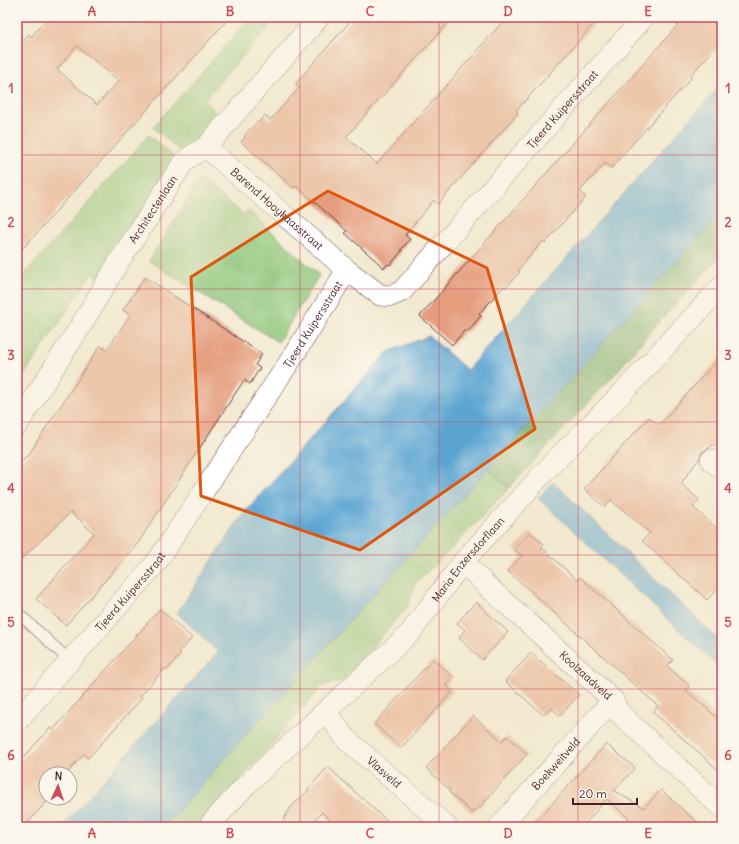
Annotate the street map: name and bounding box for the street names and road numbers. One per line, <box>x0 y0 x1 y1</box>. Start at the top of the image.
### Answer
street label: Tjeerd Kuipersstraat <box>524 67 601 152</box>
street label: Barend Hooykaasstraat <box>228 165 326 253</box>
street label: Architectenlaan <box>126 173 180 246</box>
street label: Tjeerd Kuipersstraat <box>280 278 346 371</box>
street label: Maria Enzersdorflaan <box>429 514 507 605</box>
street label: Tjeerd Kuipersstraat <box>92 549 168 634</box>
street label: Koolzaadveld <box>557 648 615 703</box>
street label: Boekweitveld <box>529 734 583 793</box>
street label: Vlasveld <box>364 753 404 791</box>

